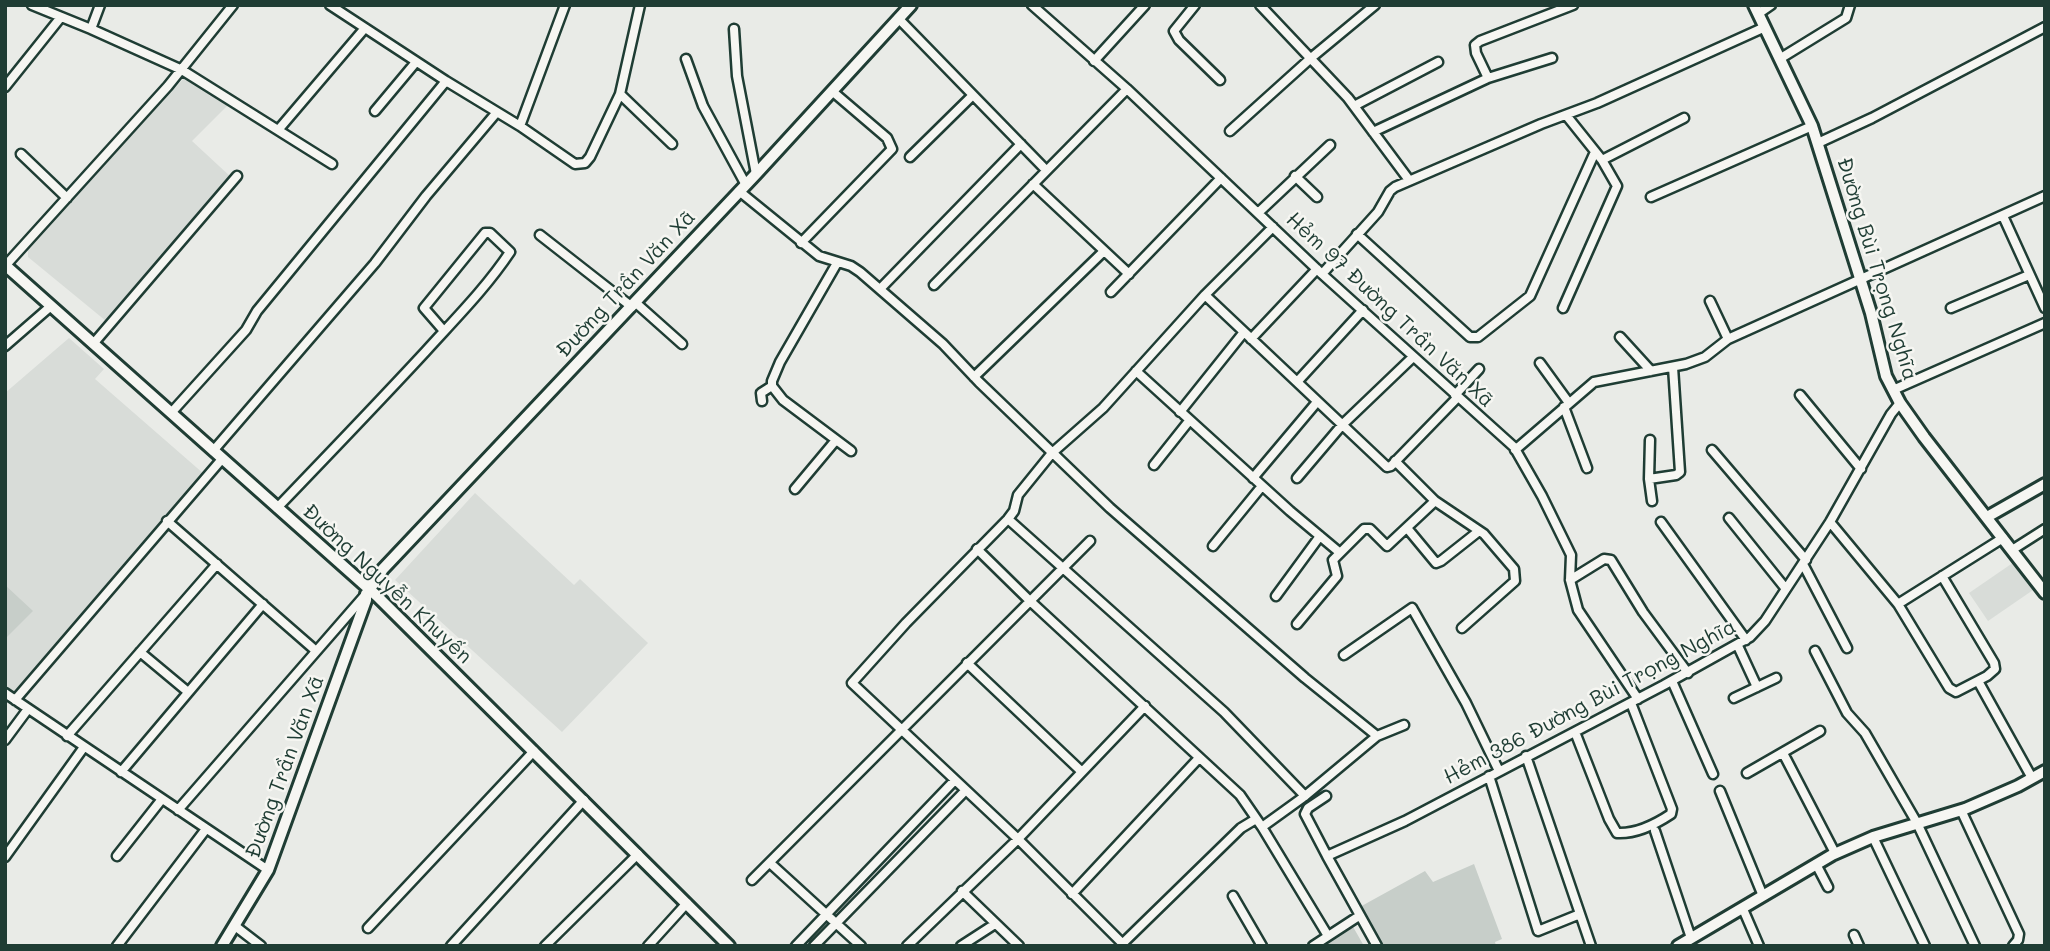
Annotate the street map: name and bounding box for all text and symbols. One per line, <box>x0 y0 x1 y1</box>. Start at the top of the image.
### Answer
street label: Đường Bùi Trọng Nghĩa <box>1831 155 1923 383</box>
street label: Đường Trần Văn Xã <box>551 205 701 363</box>
street label: Hẻm 97 Đường Trần Văn Xã <box>1281 207 1499 413</box>
street label: Đường Nguyễn Khuyến <box>297 499 477 669</box>
street label: Hẻm 386 Đường Bùi Trọng Nghĩa <box>1439 614 1741 790</box>
street label: Đường Trần Văn Xã <box>240 672 330 862</box>

